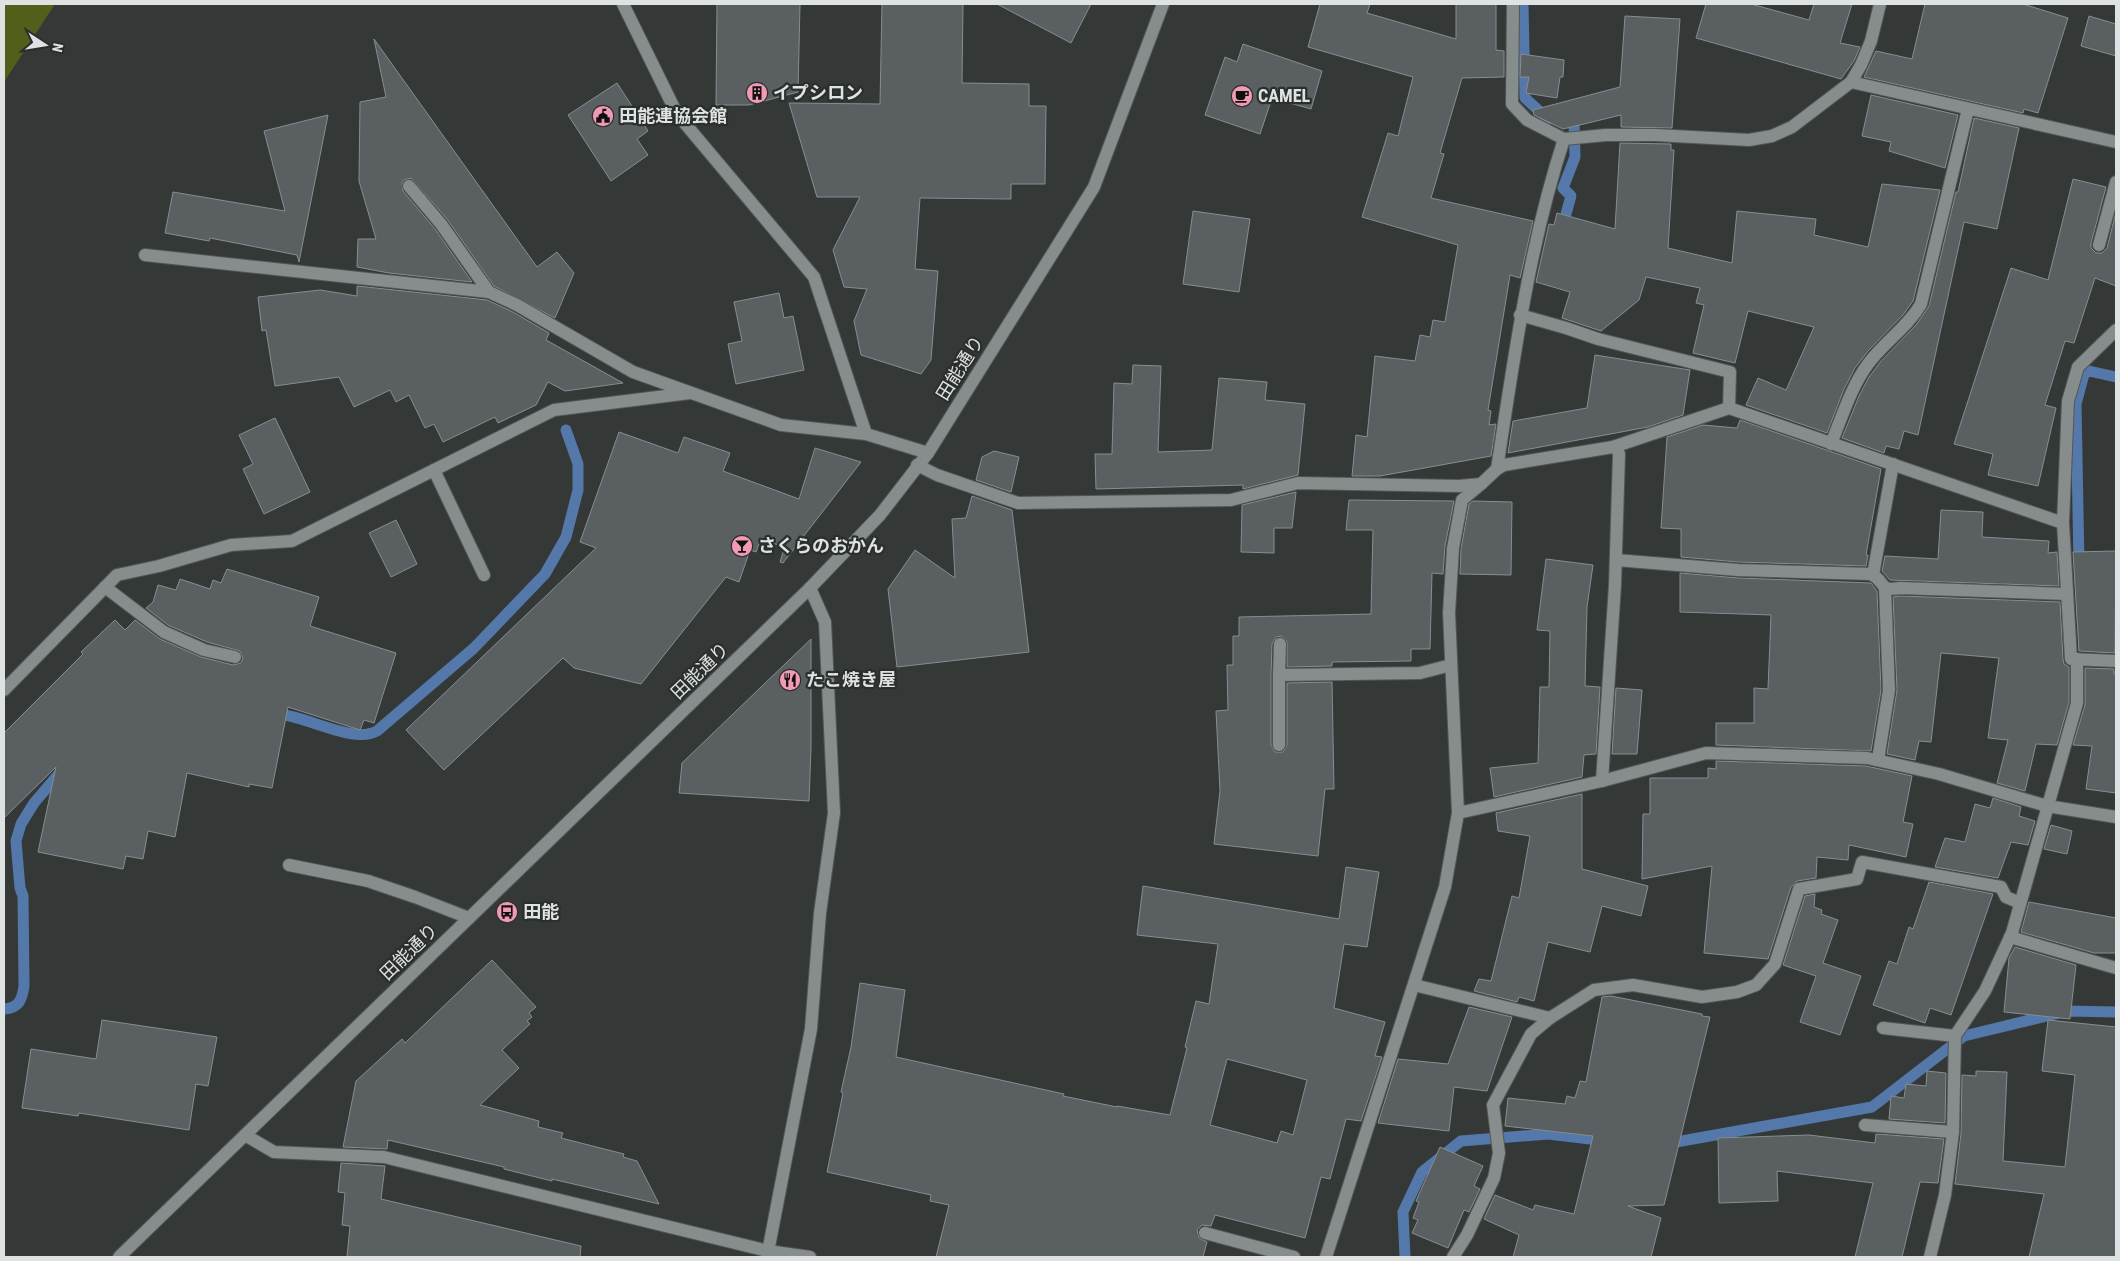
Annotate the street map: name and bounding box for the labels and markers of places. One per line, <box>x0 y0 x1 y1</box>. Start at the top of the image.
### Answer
building icon: イプシロン <box>745 81 769 105</box>
place label: イプシロン <box>773 82 863 103</box>
cafe icon: CAMEL <box>1230 84 1254 108</box>
place label: CAMEL <box>1258 85 1310 106</box>
public building icon: 田能連協会館 <box>591 104 615 128</box>
place label: 田能連協会館 <box>619 105 727 126</box>
bar icon: さくらのおかん <box>730 534 754 558</box>
place label: さくらのおかん <box>758 535 884 556</box>
restaurant icon: たこ焼き屋 <box>778 668 802 692</box>
place label: たこ焼き屋 <box>806 669 896 690</box>
bus stop icon: 田能 <box>495 900 519 924</box>
place label: 田能 <box>523 901 559 922</box>

